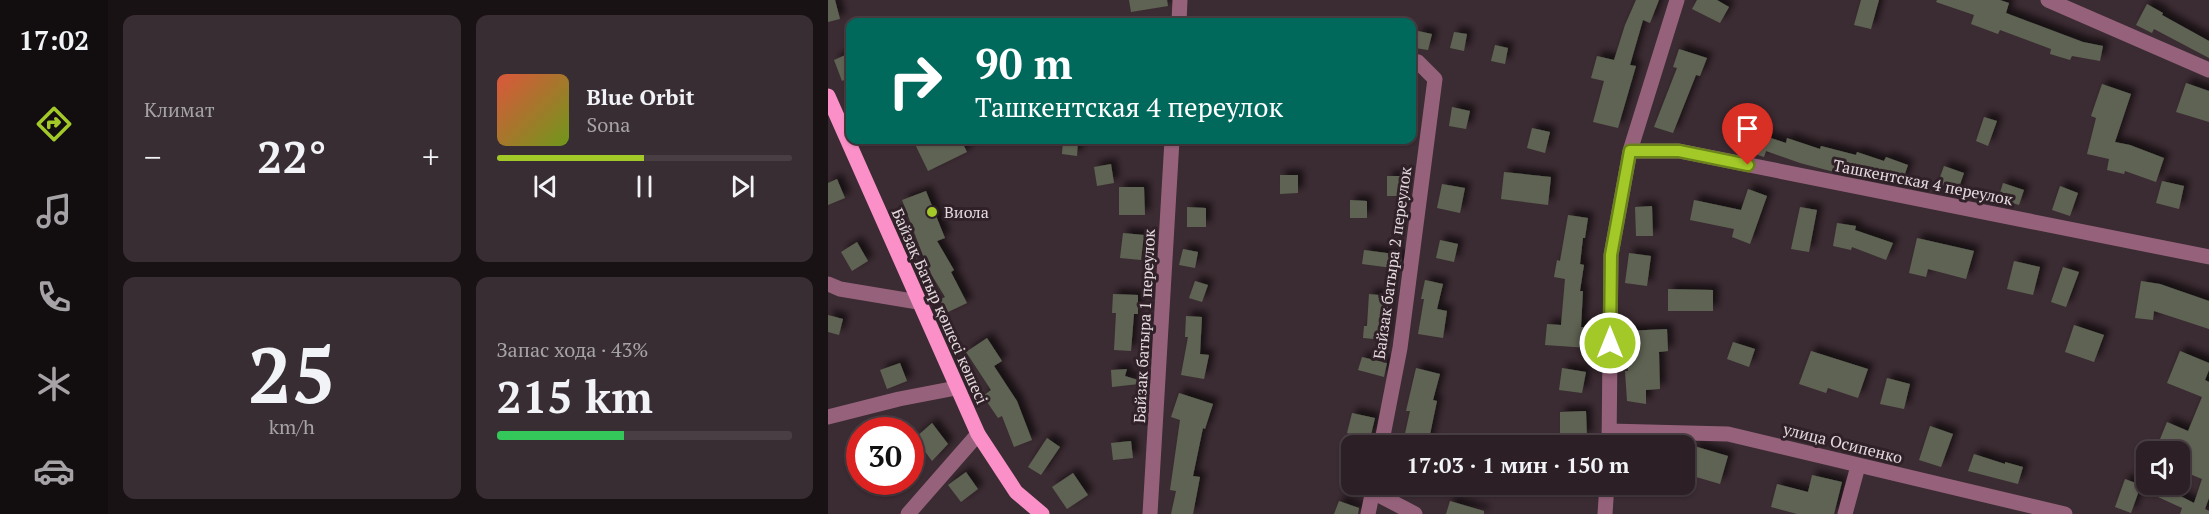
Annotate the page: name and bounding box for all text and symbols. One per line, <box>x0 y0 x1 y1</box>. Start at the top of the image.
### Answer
text: 17:02 <box>19 22 89 58</box>
text: 90 m <box>975 35 1073 91</box>
icon: right <box>876 42 954 120</box>
text: Blue Orbit <box>587 82 695 111</box>
text: Ташкентская 4 переулок <box>975 89 1283 125</box>
text: Климат <box>144 96 215 123</box>
icon: directions <box>33 103 75 145</box>
pin <box>1722 103 1773 165</box>
text: Sona <box>587 111 630 138</box>
icon: arrive <box>1731 112 1764 145</box>
text: 22° <box>257 126 326 186</box>
text: − <box>144 135 162 178</box>
text: + <box>422 135 440 178</box>
street label: Ташкентская 4 переулок <box>1831 154 2015 210</box>
street label: Байзак батыра 2 переулок <box>1368 165 1416 361</box>
icon: previous <box>529 170 562 203</box>
icon: pause <box>628 170 661 203</box>
icon: next <box>726 170 759 203</box>
icon: music <box>33 190 75 232</box>
place label: Виола <box>944 201 989 223</box>
street label: Байзақ Батыр қөшесі көшесі <box>887 205 993 408</box>
marker: Виола <box>925 205 939 219</box>
street label: Байзак батыра 1 переулок <box>1128 228 1160 424</box>
icon: phone <box>33 276 75 318</box>
position arrow <box>1578 311 1642 375</box>
text: 25 <box>248 322 336 425</box>
text: Запас хода · 43% <box>497 336 648 363</box>
icon: climate <box>33 363 75 405</box>
text: 215 km <box>497 366 653 426</box>
text: km/h <box>269 413 315 440</box>
speed limit sign: 30 <box>846 417 924 495</box>
street label: улица Осипенко <box>1780 417 1905 468</box>
map controls <box>2136 441 2190 495</box>
button: sound <box>2136 441 2190 495</box>
icon: car <box>33 450 75 492</box>
text: 17:03 · 1 мин · 150 m <box>1407 450 1629 479</box>

